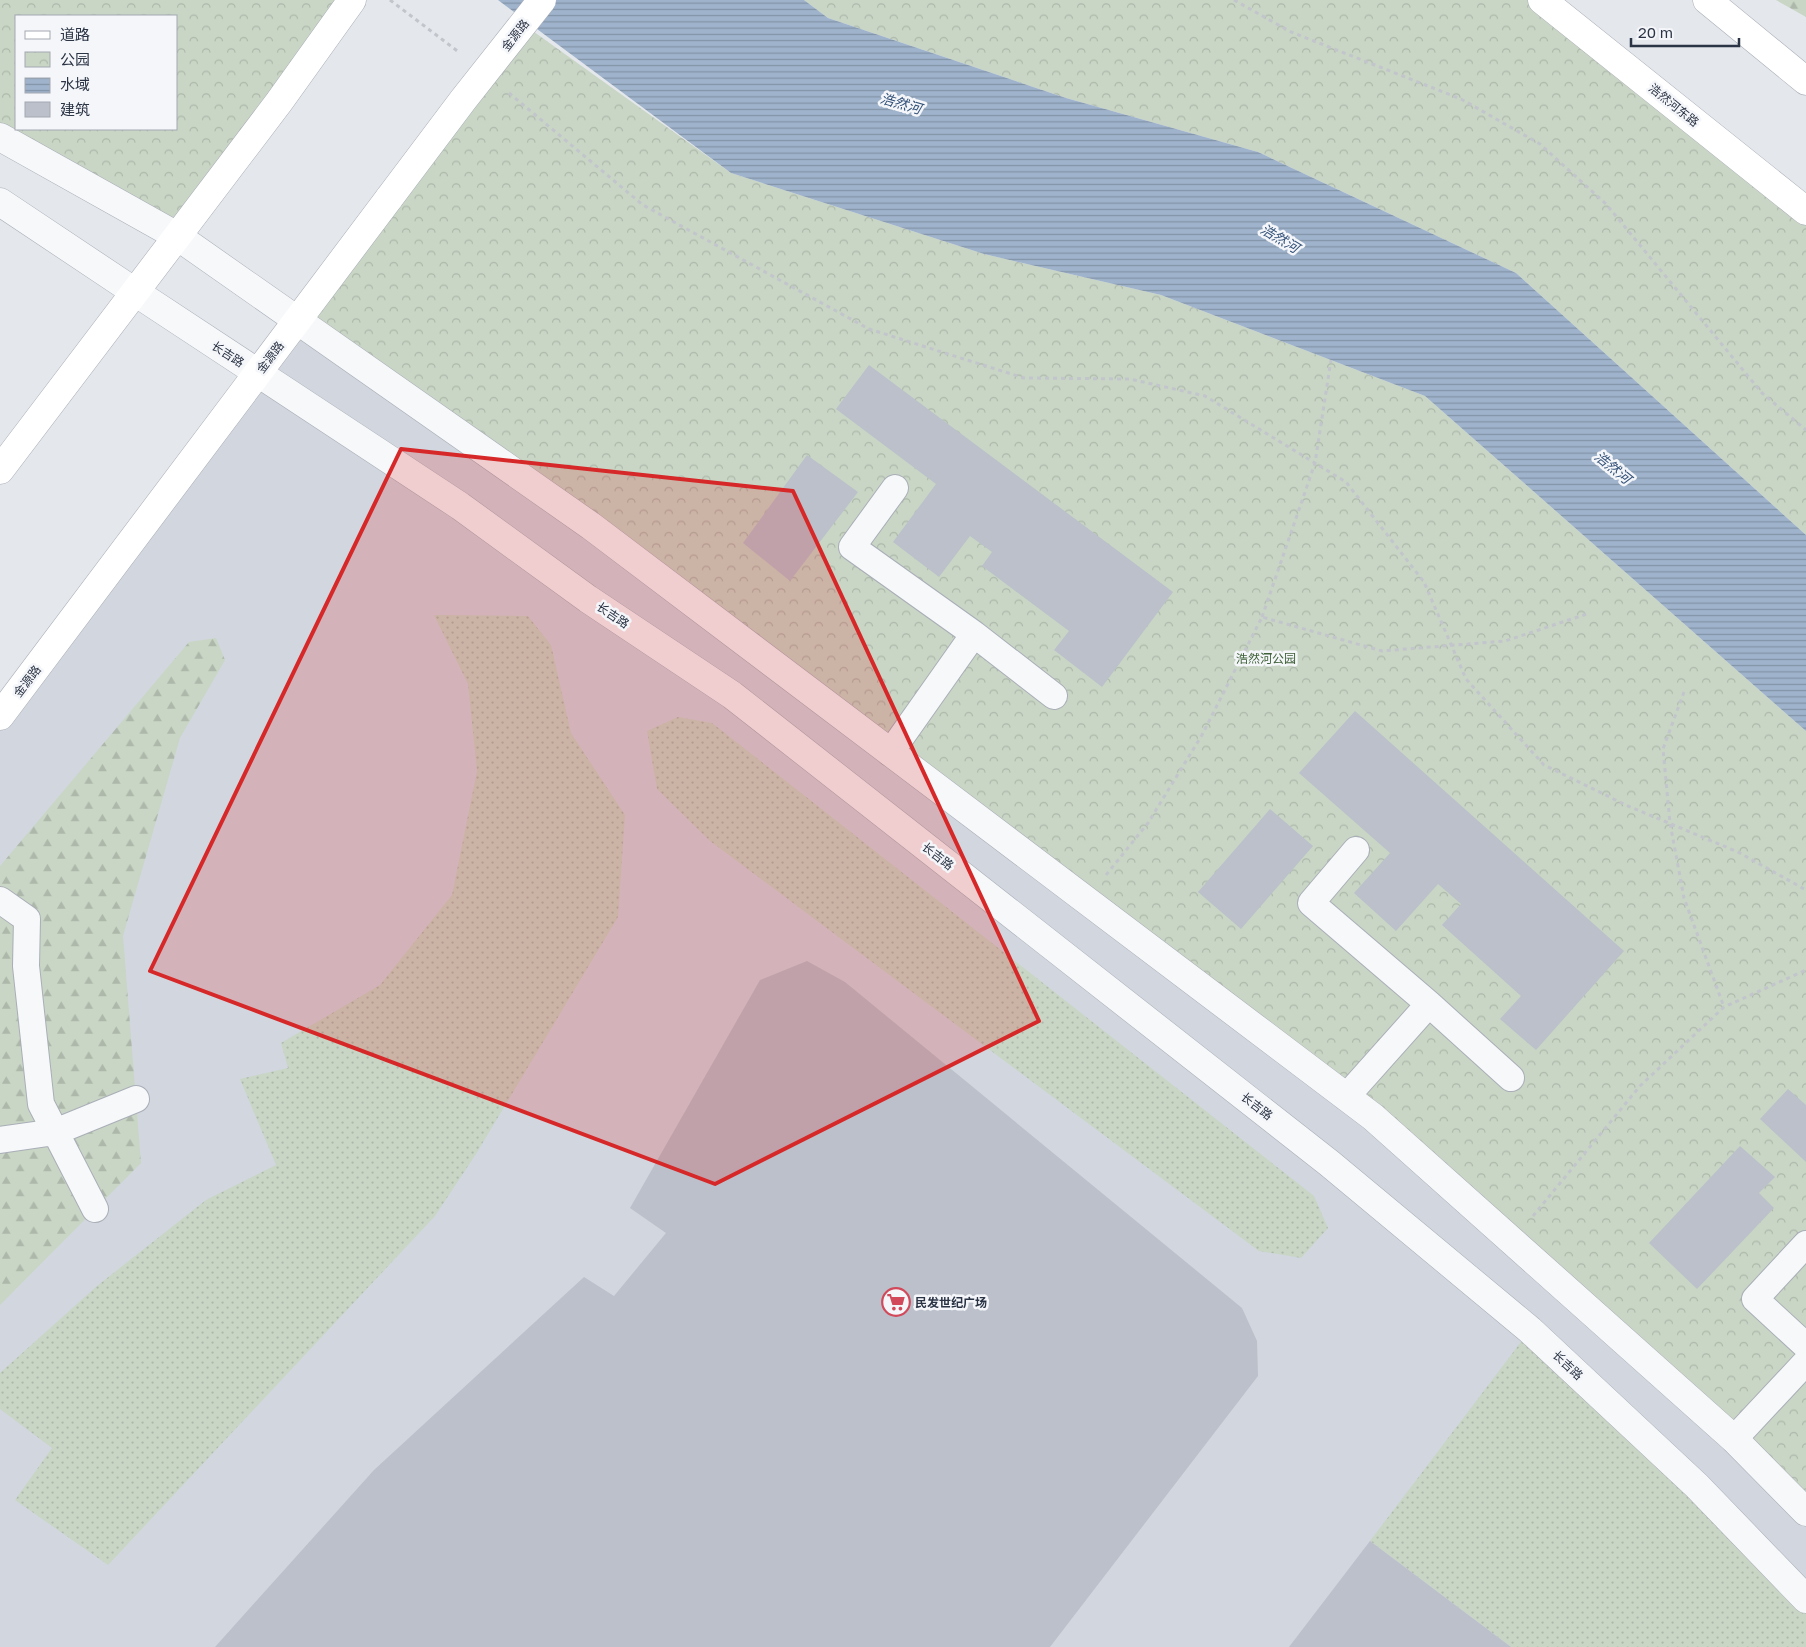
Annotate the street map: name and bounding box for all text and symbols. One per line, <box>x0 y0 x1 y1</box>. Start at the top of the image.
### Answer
legend <box>15 15 178 130</box>
scale bar <box>1631 15 1738 47</box>
street label: 金源路 <box>498 16 532 54</box>
text: 20 m <box>1638 23 1673 41</box>
text: 道路 <box>60 25 90 43</box>
text: 公园 <box>60 50 90 68</box>
text: 水域 <box>60 75 90 93</box>
street label: 浩然河东路 <box>1646 80 1702 130</box>
water label: 浩然河 <box>878 89 926 118</box>
text: 建筑 <box>60 100 90 118</box>
water label: 浩然河 <box>1258 220 1305 258</box>
street label: 长吉路 <box>209 338 247 370</box>
street label: 金源路 <box>253 338 287 376</box>
water label: 浩然河 <box>1591 447 1637 489</box>
street label: 长吉路 <box>594 599 632 631</box>
park label: 浩然河公园 <box>1236 651 1296 666</box>
street label: 金源路 <box>10 662 44 700</box>
street label: 长吉路 <box>919 839 957 873</box>
street label: 长吉路 <box>1238 1089 1276 1123</box>
supermarket icon: 民发世纪广场 <box>881 1287 911 1317</box>
place label: 民发世纪广场 <box>915 1295 987 1310</box>
street label: 长吉路 <box>1550 1347 1586 1383</box>

